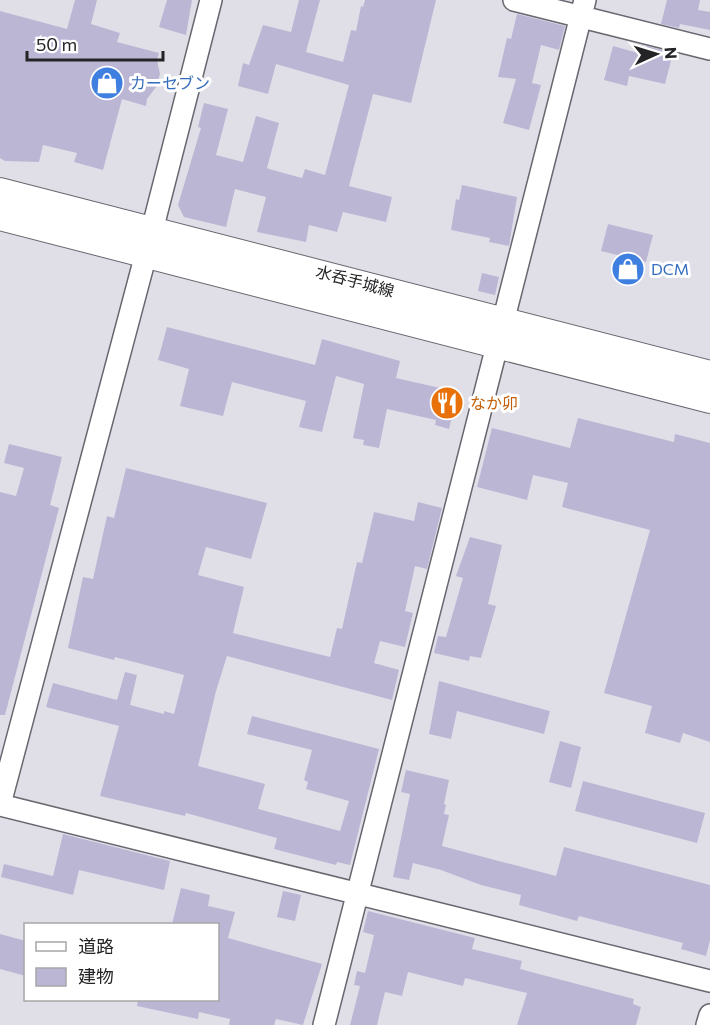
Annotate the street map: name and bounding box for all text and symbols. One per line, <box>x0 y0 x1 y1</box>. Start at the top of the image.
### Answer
scale bar <box>27 24 164 62</box>
north arrow <box>626 24 686 84</box>
text: 50 m <box>36 33 77 55</box>
text: N <box>662 46 681 60</box>
shop icon: カーセブン <box>89 65 125 101</box>
place label: カーセブン <box>130 73 210 92</box>
shop icon: DCM <box>610 251 646 287</box>
place label: DCM <box>651 259 689 278</box>
street label: 水呑手城線 <box>314 261 396 300</box>
restaurant icon: なか卯 <box>429 385 465 421</box>
place label: なか卯 <box>470 393 518 412</box>
legend <box>24 923 219 1001</box>
text: 道路 <box>78 935 114 957</box>
text: 建物 <box>78 965 114 987</box>

